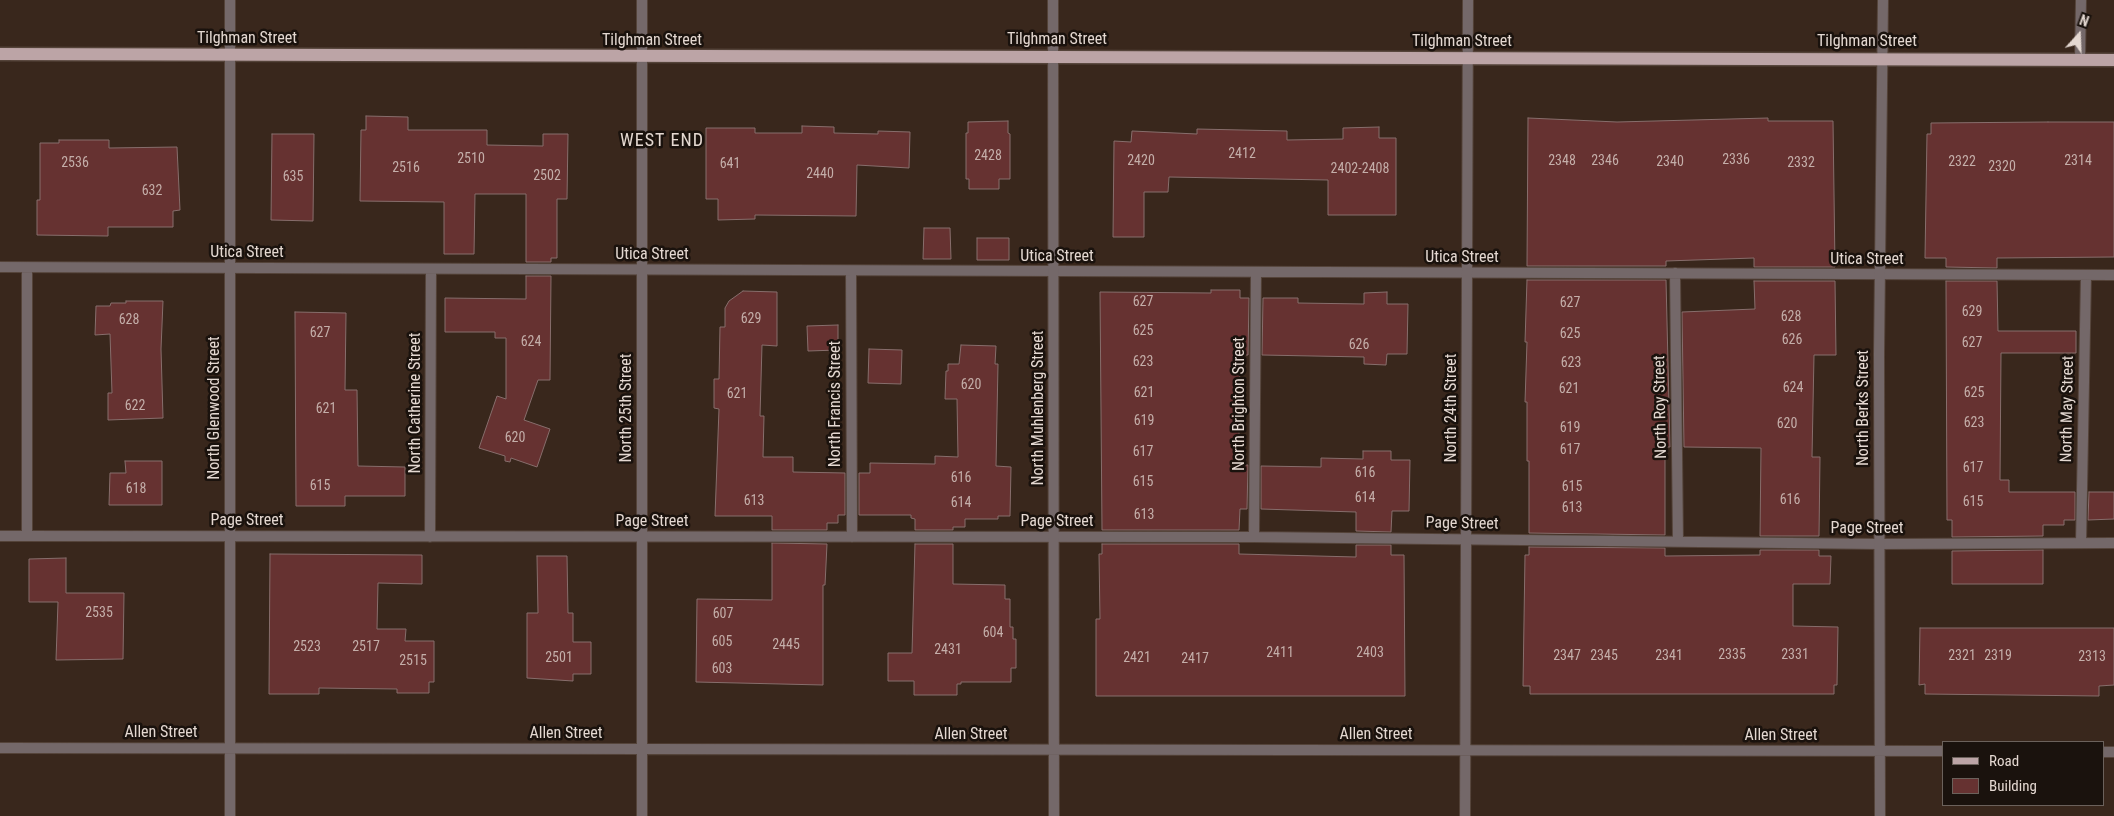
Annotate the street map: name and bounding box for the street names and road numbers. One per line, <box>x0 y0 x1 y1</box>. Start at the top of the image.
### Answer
street label: Tilghman Street <box>197 29 297 49</box>
street label: Tilghman Street <box>1007 30 1107 50</box>
street label: Tilghman Street <box>602 31 702 51</box>
street label: Tilghman Street <box>1412 32 1512 52</box>
street label: Tilghman Street <box>1817 32 1917 52</box>
street label: Utica Street <box>210 243 284 263</box>
street label: Utica Street <box>615 245 689 265</box>
street label: Utica Street <box>1020 247 1094 267</box>
street label: Utica Street <box>1425 248 1499 268</box>
street label: Utica Street <box>1830 250 1904 270</box>
street label: North Muhlenberg Street <box>1029 331 1049 485</box>
street label: North Catherine Street <box>406 332 426 473</box>
street label: North Glenwood Street <box>205 336 225 480</box>
street label: North Brighton Street <box>1230 337 1250 471</box>
street label: North Francis Street <box>826 341 846 467</box>
street label: North Berks Street <box>1854 350 1874 466</box>
street label: North 25th Street <box>617 354 637 462</box>
street label: North 24th Street <box>1442 354 1462 462</box>
street label: North Roy Street <box>1650 355 1672 459</box>
street label: North May Street <box>2057 355 2079 463</box>
street label: Page Street <box>210 511 284 531</box>
street label: Page Street <box>616 512 689 532</box>
street label: Page Street <box>1020 512 1094 532</box>
street label: Page Street <box>1425 514 1499 534</box>
street label: Page Street <box>1830 519 1904 539</box>
street label: Allen Street <box>125 723 197 743</box>
street label: Allen Street <box>530 724 602 744</box>
street label: Allen Street <box>935 725 1007 745</box>
street label: Allen Street <box>1340 725 1412 745</box>
street label: Allen Street <box>1745 726 1817 746</box>

